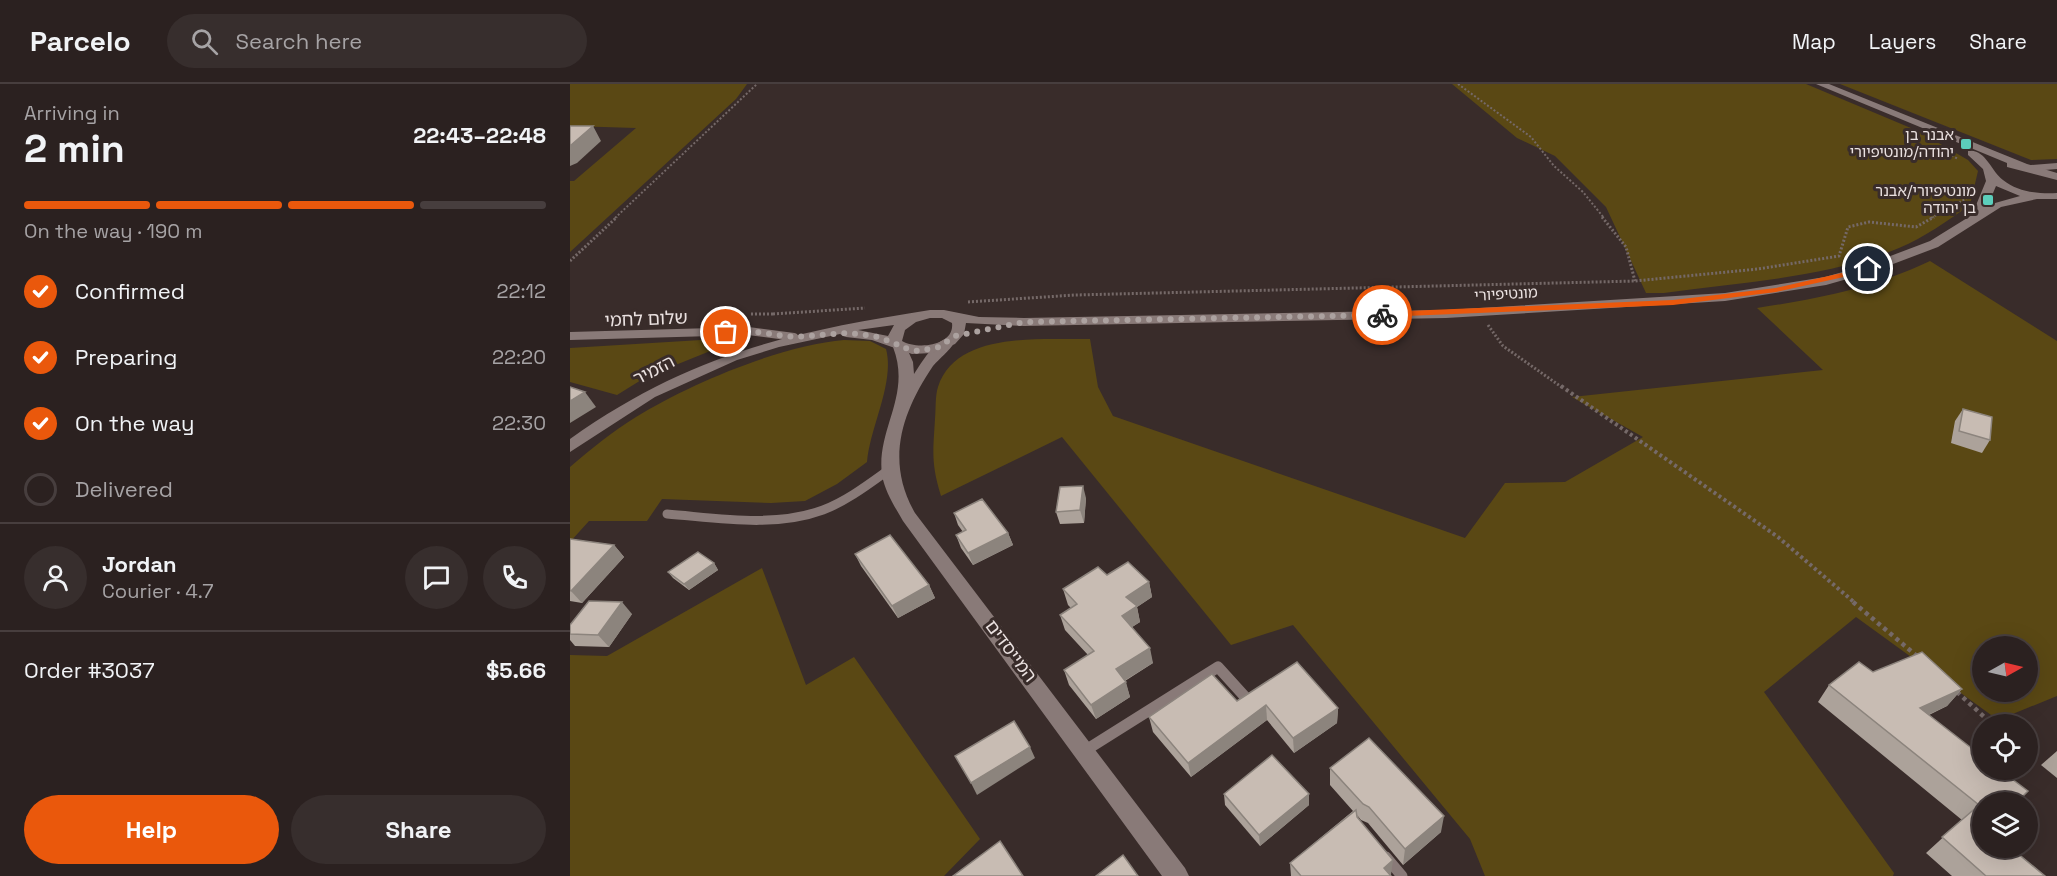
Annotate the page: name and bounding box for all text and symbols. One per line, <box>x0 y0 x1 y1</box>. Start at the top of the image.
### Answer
search box <box>167 14 587 68</box>
text: Parcelo <box>30 23 131 59</box>
icon: search <box>188 25 221 58</box>
text: Search here <box>236 27 362 55</box>
text: Map <box>1792 28 1836 55</box>
text: Layers <box>1869 28 1936 55</box>
text: Share <box>1969 28 2027 55</box>
text: Arriving in <box>24 100 120 126</box>
text: 22:43–22:48 <box>413 121 546 149</box>
text: 2 min <box>24 124 125 173</box>
place label: אבנר בן יהודה/מונטיפיורי <box>1850 125 1954 161</box>
marker: אבנר בן יהודה/מונטיפיורי <box>1959 137 1973 151</box>
place label: מונטיפיורי/אבנר בן יהודה <box>1875 181 1976 217</box>
marker: מונטיפיורי/אבנר בן יהודה <box>1981 193 1995 207</box>
text: On the way · 190 m <box>24 218 202 244</box>
pin <box>1842 243 1893 294</box>
icon: home <box>1851 252 1884 285</box>
icon: check <box>24 275 57 308</box>
text: Confirmed <box>75 277 185 305</box>
text: 22:12 <box>496 278 546 304</box>
street label: מונטיפיורי <box>1474 282 1538 305</box>
courier <box>1352 285 1412 345</box>
icon: bike <box>1366 299 1399 332</box>
street label: שלום לחמי <box>604 306 688 331</box>
pin <box>700 306 751 357</box>
icon: bag <box>709 315 742 348</box>
icon: check <box>24 341 57 374</box>
text: Preparing <box>75 343 177 371</box>
text: 22:20 <box>492 344 546 370</box>
street label: הזמיר <box>629 349 678 390</box>
icon: check <box>24 407 57 440</box>
text: On the way <box>75 409 194 437</box>
text: 22:30 <box>492 410 546 436</box>
text: Delivered <box>75 475 173 503</box>
button: person <box>24 546 87 609</box>
button: chat <box>405 546 468 609</box>
button: phone <box>483 546 546 609</box>
text: Jordan <box>102 550 177 578</box>
text: Courier · 4.7 <box>102 578 213 604</box>
street label: המייסדים <box>981 615 1042 686</box>
north arrow <box>1972 636 2038 702</box>
map controls <box>1972 636 2038 858</box>
text: Order #3037 <box>24 656 155 684</box>
text: $5.66 <box>486 656 546 684</box>
button: locate <box>1972 714 2038 780</box>
button: layers <box>1972 792 2038 858</box>
button: Help <box>24 795 279 864</box>
button: Share <box>291 795 546 864</box>

